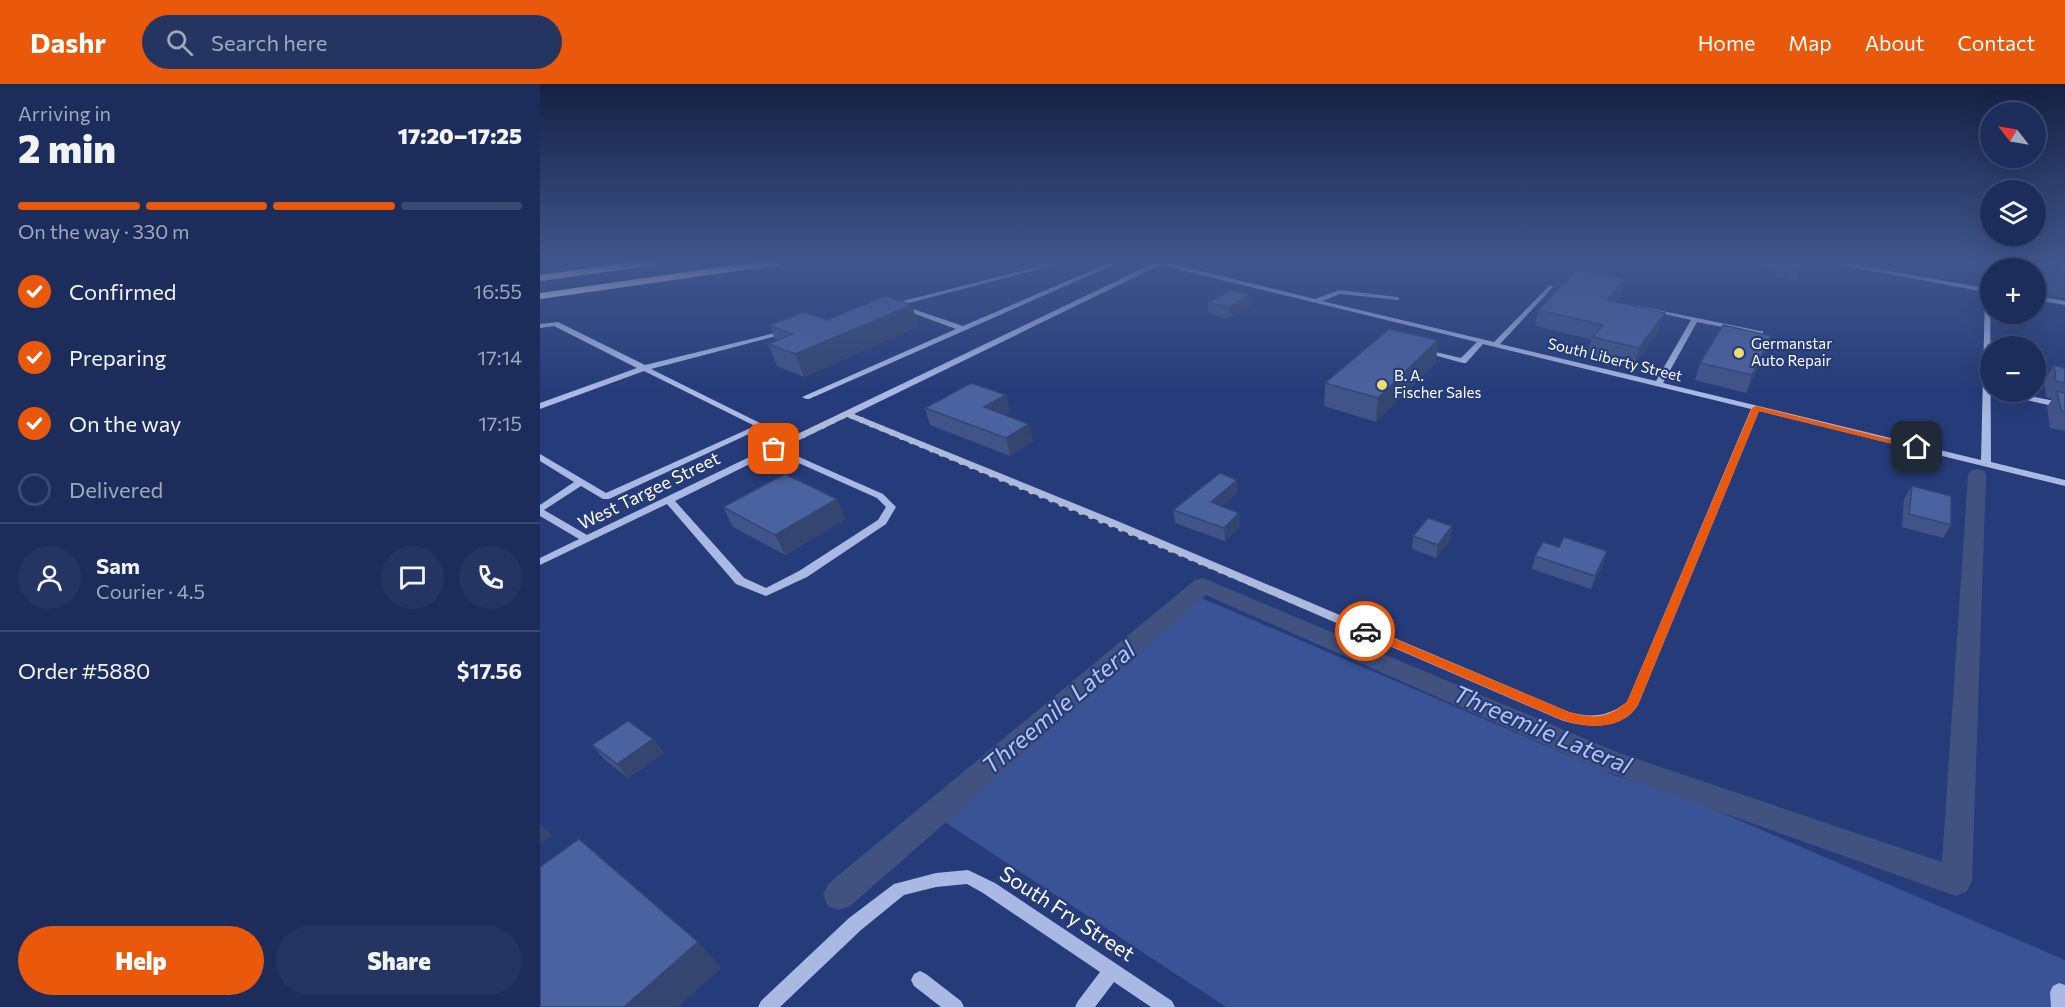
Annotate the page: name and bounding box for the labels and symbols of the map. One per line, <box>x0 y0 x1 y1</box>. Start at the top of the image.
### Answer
north arrow <box>1980 102 2046 168</box>
street label: South Liberty Street <box>1546 334 1684 384</box>
place label: Germanstar Auto Repair <box>1751 334 1832 369</box>
marker: Germanstar Auto Repair <box>1732 346 1746 360</box>
place label: B. A. Fischer Sales <box>1394 366 1481 401</box>
marker: B. A. Fischer Sales <box>1375 378 1389 392</box>
pin <box>1891 421 1942 472</box>
pin <box>748 423 799 474</box>
street label: West Targee Street <box>574 446 723 534</box>
courier <box>1335 601 1395 661</box>
water label: Threemile Lateral <box>976 634 1141 779</box>
water label: Threemile Lateral <box>1449 678 1637 780</box>
street label: South Fry Street <box>996 860 1140 966</box>

